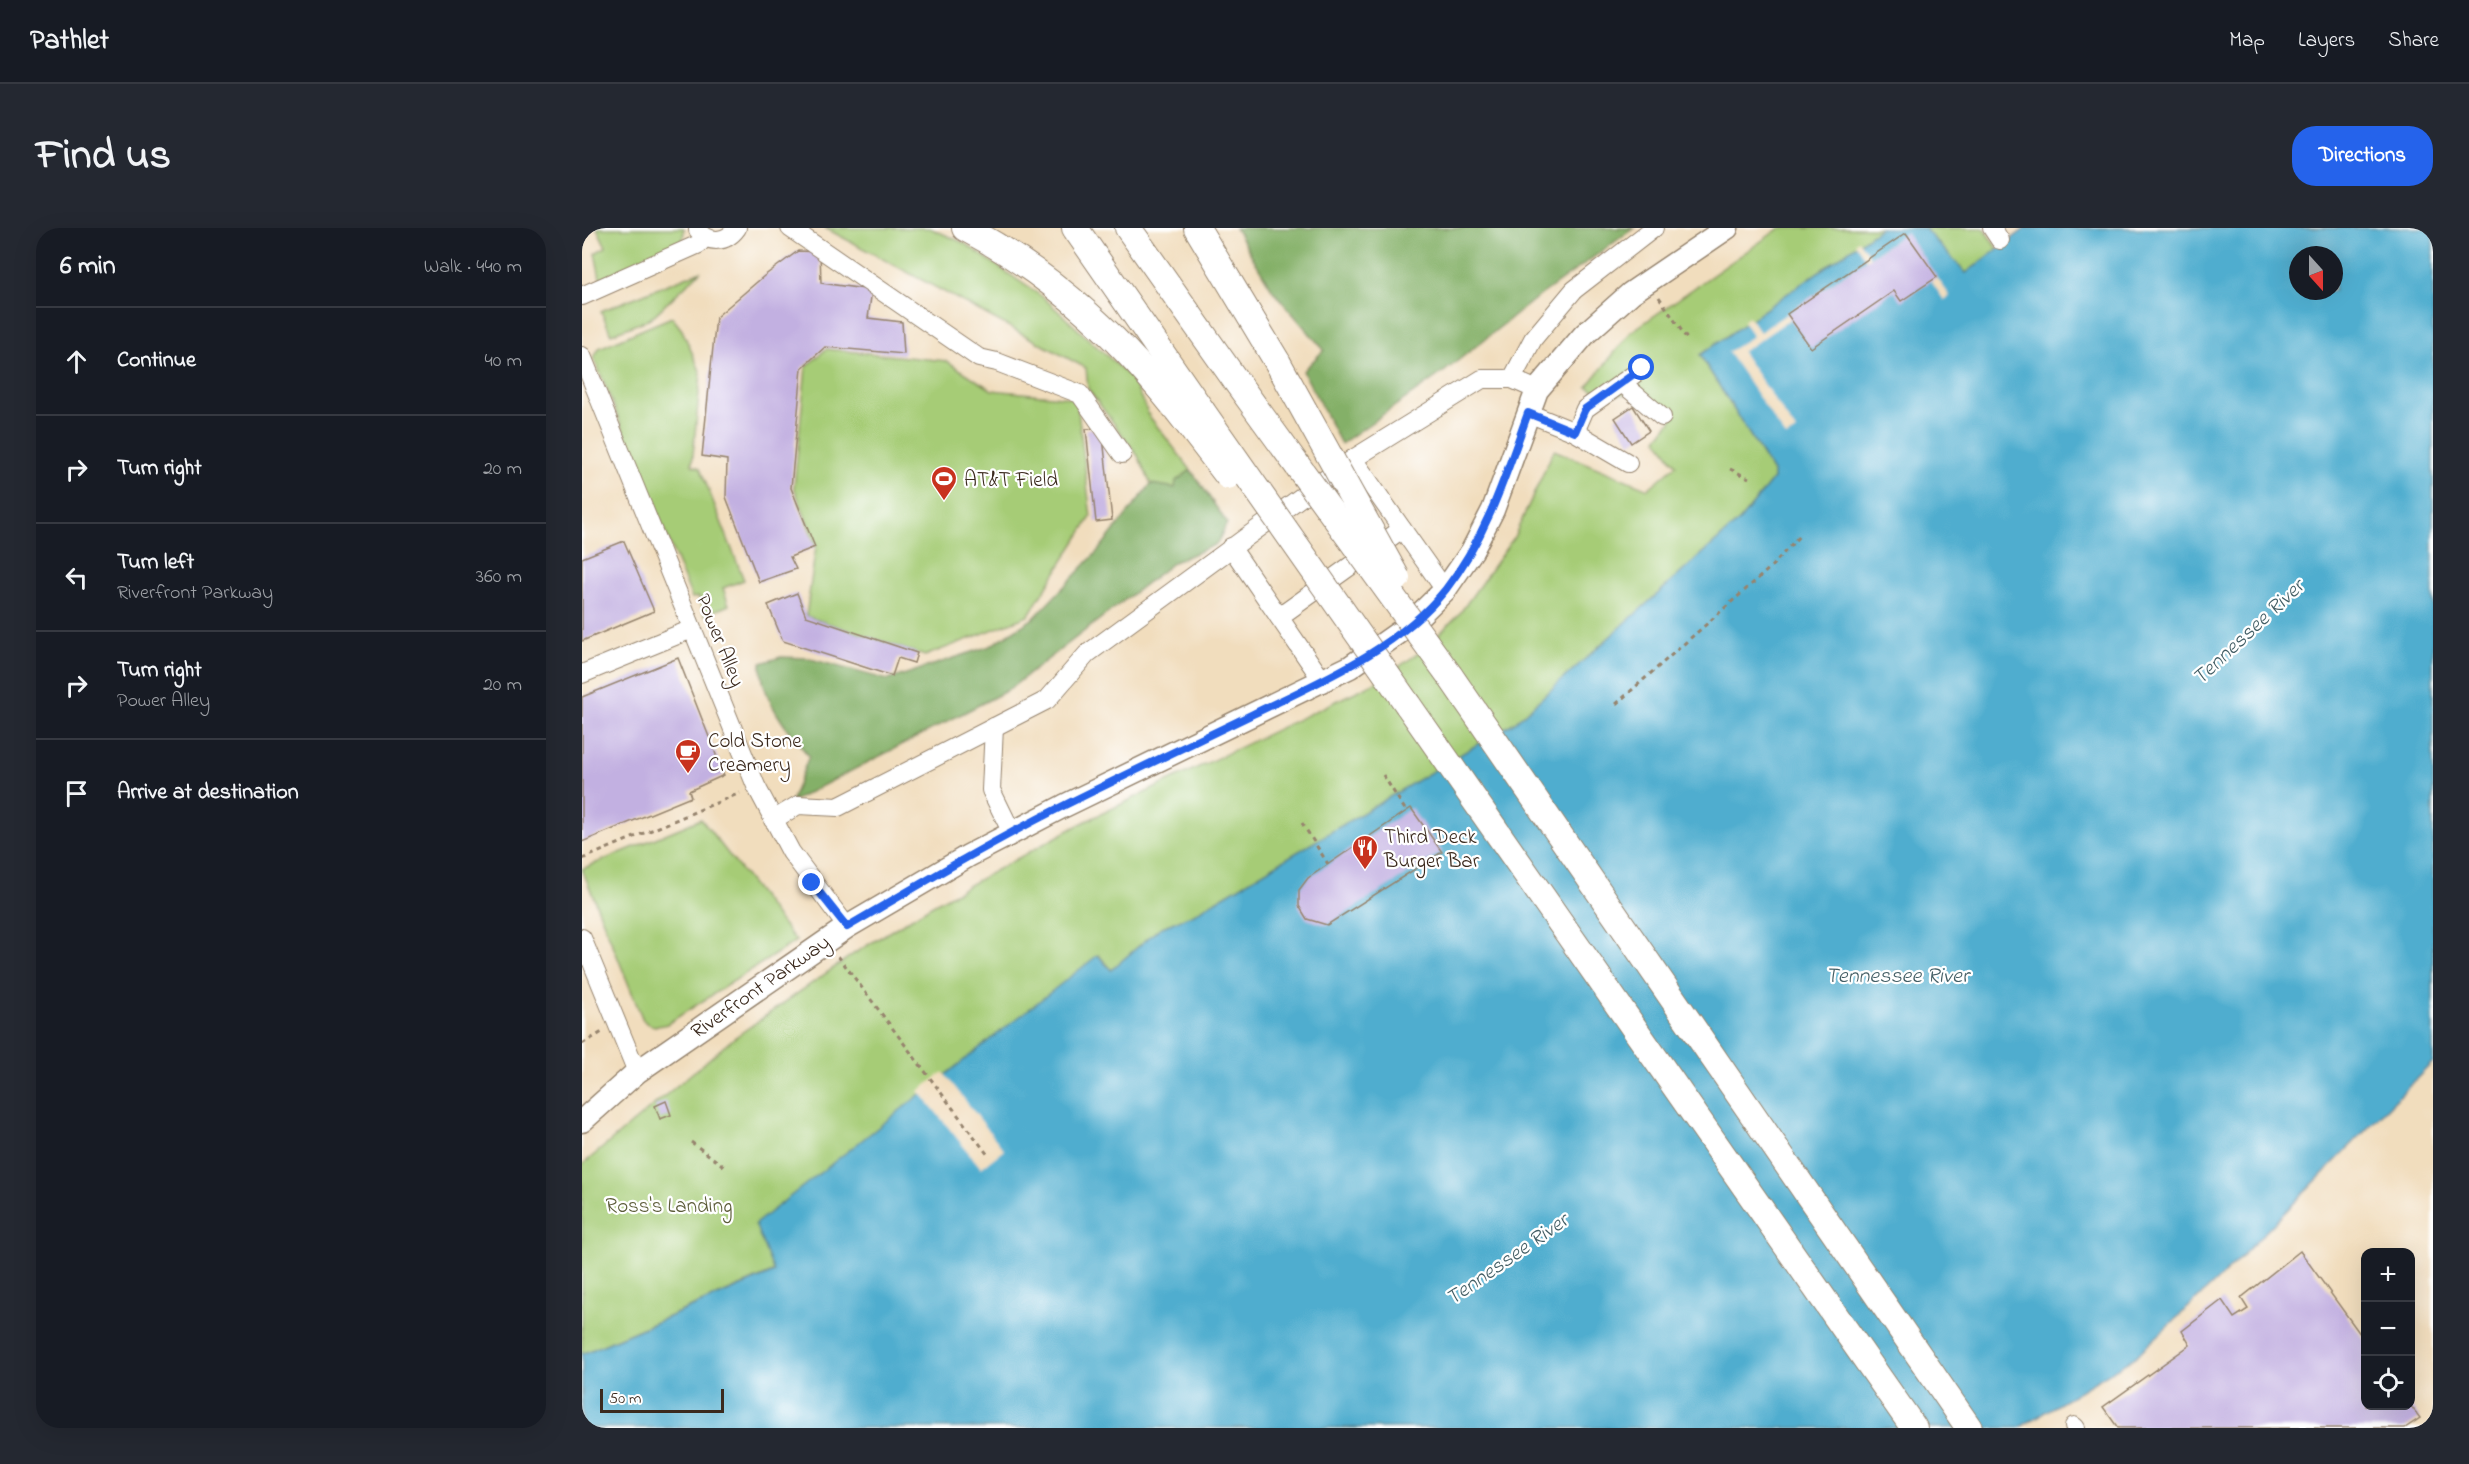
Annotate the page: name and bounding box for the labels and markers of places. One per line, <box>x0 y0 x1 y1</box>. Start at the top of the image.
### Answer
sports icon: AT&T Field <box>929 464 959 502</box>
place label: AT&T Field <box>964 466 1058 496</box>
place label: Cold Stone Creamery <box>708 727 802 783</box>
cafe icon: Cold Stone Creamery <box>673 737 703 775</box>
place label: Third Deck Burger Bar <box>1383 823 1480 879</box>
restaurant icon: Third Deck Burger Bar <box>1350 833 1380 871</box>

